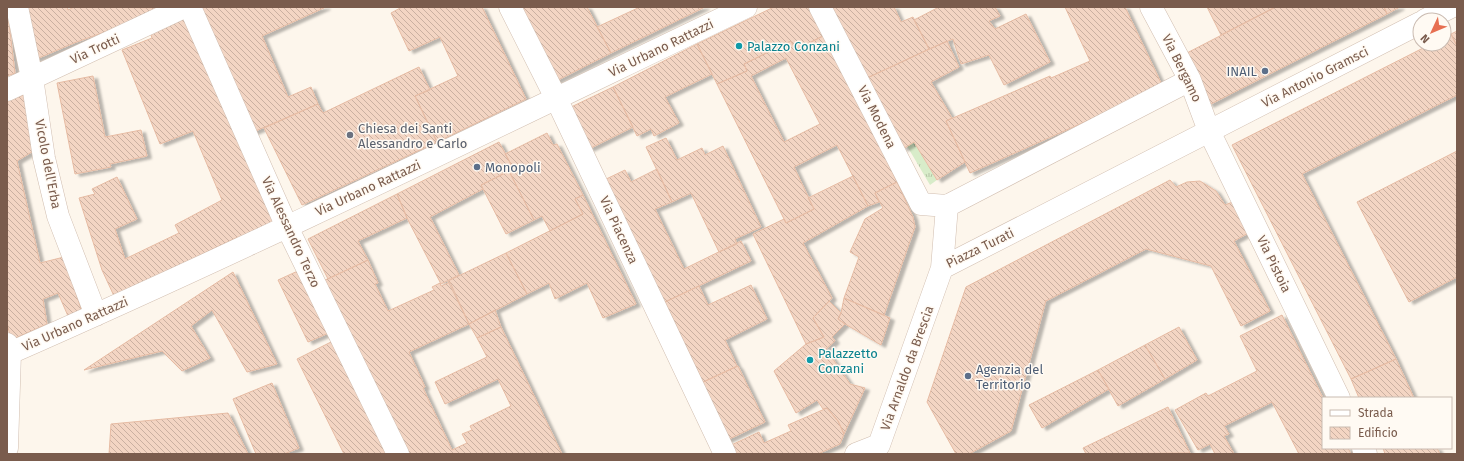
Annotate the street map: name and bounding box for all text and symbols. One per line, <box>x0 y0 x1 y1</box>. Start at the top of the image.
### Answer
north arrow <box>1412 12 1452 52</box>
street label: Via Urbano Rattazzi <box>606 16 716 80</box>
street label: Via Trotti <box>68 31 122 67</box>
text: N <box>1418 31 1432 46</box>
street label: Via Bergamo <box>1159 32 1205 104</box>
place label: Palazzo Conzani <box>747 39 840 54</box>
marker: Palazzo Conzani <box>734 41 744 51</box>
street label: Via Antonio Gramsci <box>1259 44 1371 110</box>
place label: INAIL <box>1227 64 1258 79</box>
marker: INAIL <box>1260 66 1270 76</box>
street label: Via Modena <box>855 83 899 151</box>
street label: Vicolo dell'Erba <box>32 118 64 210</box>
place label: Chiesa dei Santi Alessandro e Carlo <box>358 121 467 151</box>
marker: Chiesa dei Santi Alessandro e Carlo <box>345 130 355 140</box>
street label: Via Urbano Rattazzi <box>313 157 423 219</box>
place label: Monopoli <box>485 160 541 175</box>
marker: Monopoli <box>472 162 482 172</box>
street label: Via Alessandro Terzo <box>259 174 323 290</box>
street label: Via Piacenza <box>597 194 641 266</box>
street label: Piazza Turati <box>944 225 1016 271</box>
street label: Via Pistoia <box>1254 233 1294 295</box>
street label: Via Urbano Rattazzi <box>20 294 130 354</box>
street label: Via Arnaldo da Brescia <box>877 303 937 433</box>
place label: Palazzetto Conzani <box>818 346 878 376</box>
marker: Palazzetto Conzani <box>805 355 815 365</box>
place label: Agenzia del Territorio <box>976 362 1043 392</box>
marker: Agenzia del Territorio <box>963 371 973 381</box>
legend <box>1322 397 1452 449</box>
text: Strada <box>1358 406 1393 420</box>
text: Edificio <box>1358 426 1398 440</box>

